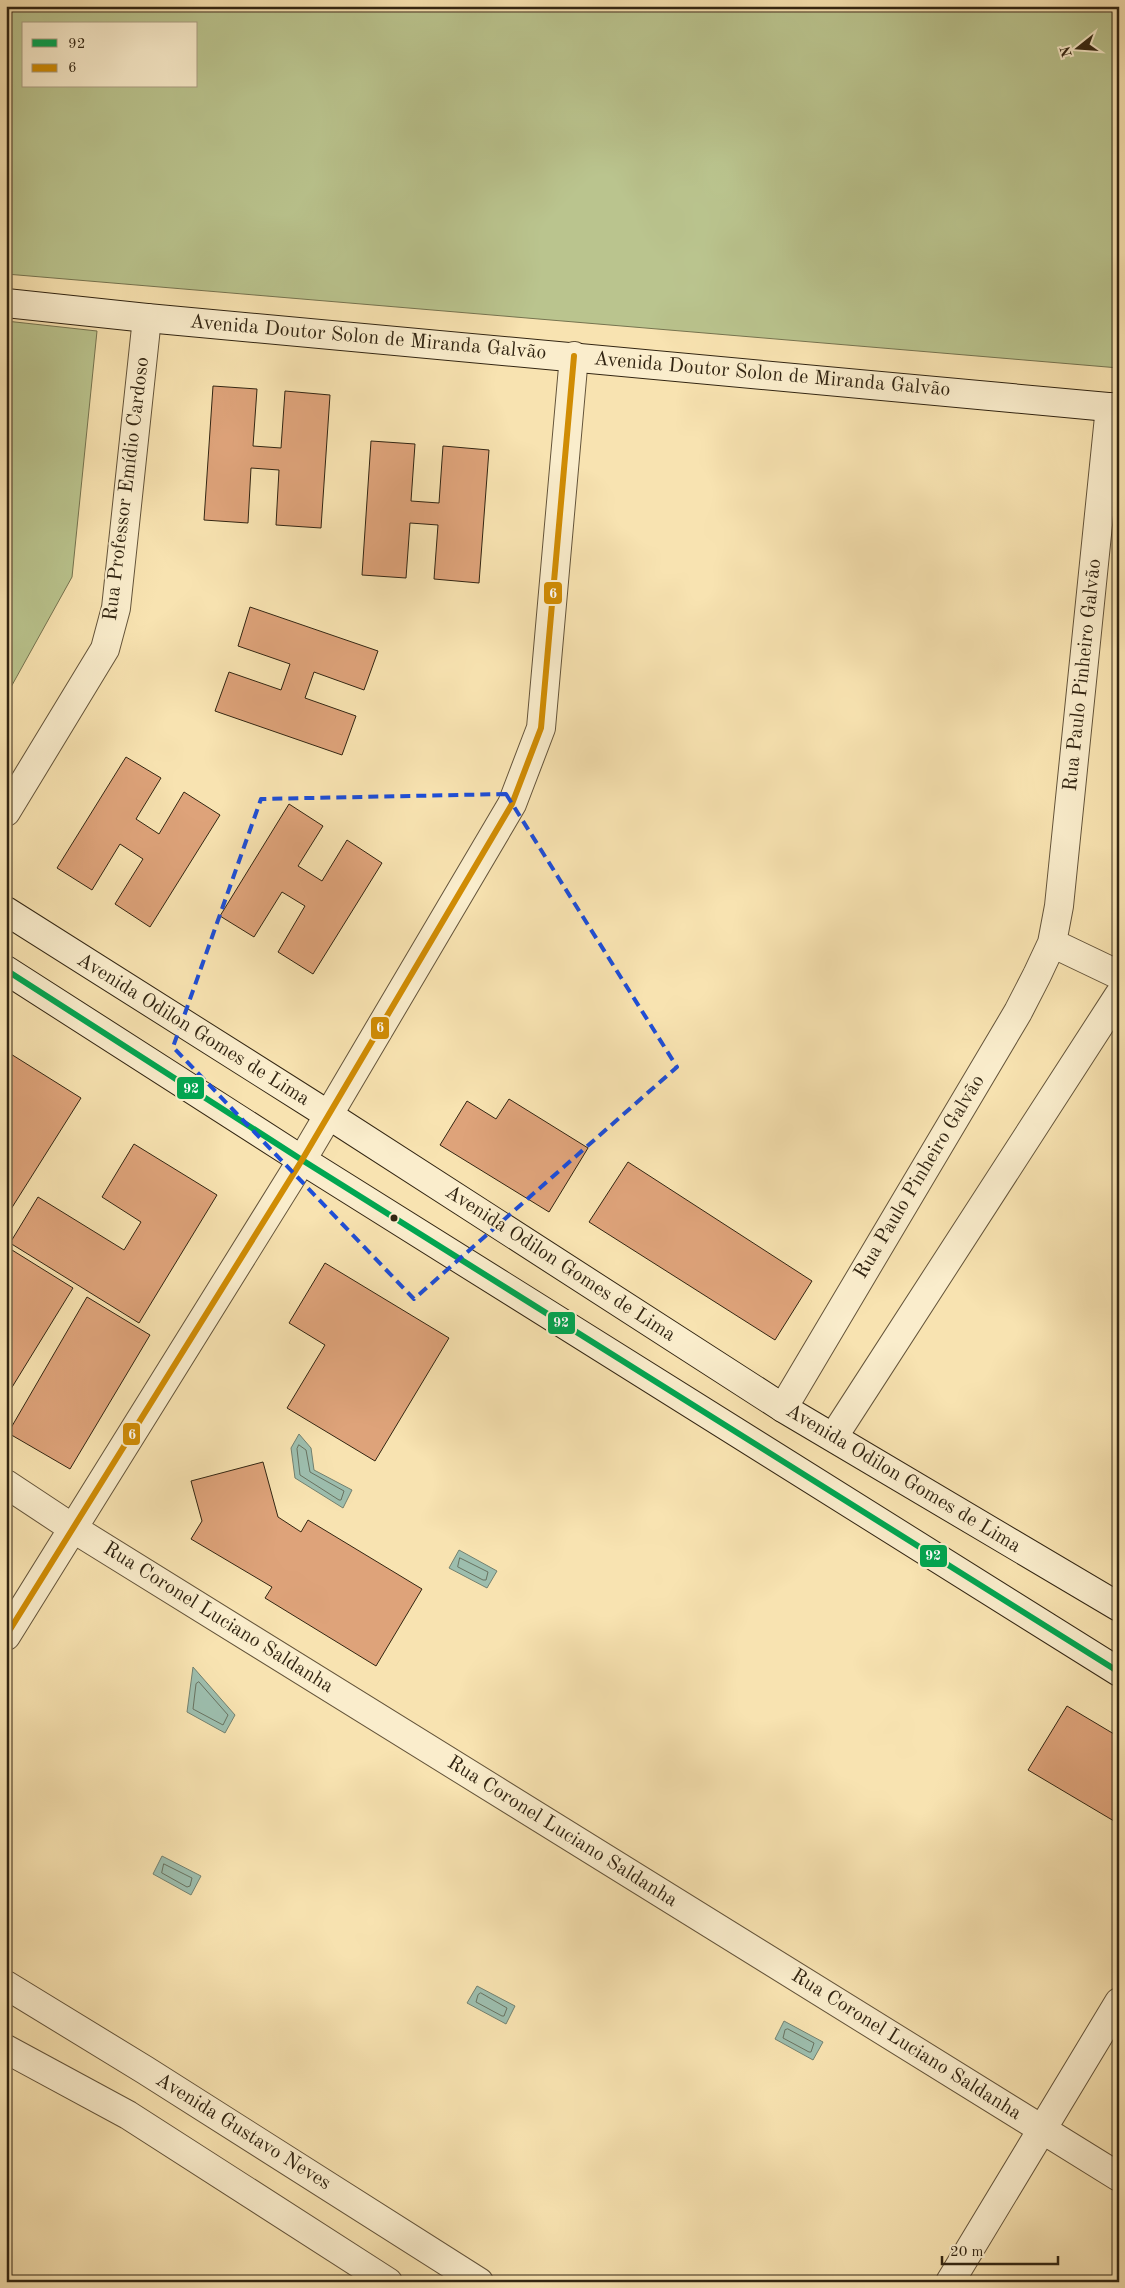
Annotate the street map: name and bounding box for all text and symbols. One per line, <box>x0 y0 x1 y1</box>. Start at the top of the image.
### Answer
legend <box>22 22 198 88</box>
north arrow <box>1052 22 1102 72</box>
text: 92 <box>68 37 85 52</box>
text: N <box>1058 44 1075 59</box>
text: 6 <box>68 61 77 76</box>
street label: Avenida Doutor Solon de Miranda Galvão <box>189 312 547 364</box>
street label: Avenida Doutor Solon de Miranda Galvão <box>593 349 951 401</box>
street label: Rua Professor Emídio Cardoso <box>101 356 153 622</box>
street label: Rua Paulo Pinheiro Galvão <box>1061 558 1105 792</box>
line badge: 6 <box>543 581 563 605</box>
text: 6 <box>549 587 557 601</box>
street label: Avenida Odilon Gomes de Lima <box>73 950 313 1110</box>
line badge: 6 <box>370 1016 390 1040</box>
text: 6 <box>376 1021 384 1035</box>
street label: Rua Paulo Pinheiro Galvão <box>851 1072 989 1282</box>
line badge: 92 <box>176 1076 205 1100</box>
text: 92 <box>183 1082 199 1096</box>
street label: Avenida Odilon Gomes de Lima <box>441 1182 679 1346</box>
unlabelled marker <box>389 1213 399 1223</box>
line badge: 92 <box>547 1311 576 1335</box>
text: 92 <box>553 1316 569 1330</box>
street label: Avenida Odilon Gomes de Lima <box>782 1401 1024 1557</box>
line badge: 6 <box>122 1422 141 1446</box>
text: 6 <box>128 1428 136 1442</box>
street label: Rua Coronel Luciano Saldanha <box>100 1539 337 1697</box>
line badge: 92 <box>919 1544 948 1568</box>
text: 92 <box>925 1549 941 1563</box>
street label: Rua Coronel Luciano Saldanha <box>444 1753 681 1911</box>
street label: Rua Coronel Luciano Saldanha <box>788 1966 1025 2124</box>
street label: Avenida Gustavo Neves <box>152 2070 334 2194</box>
scale bar <box>942 2233 1059 2265</box>
text: 20 m <box>950 2245 984 2260</box>

